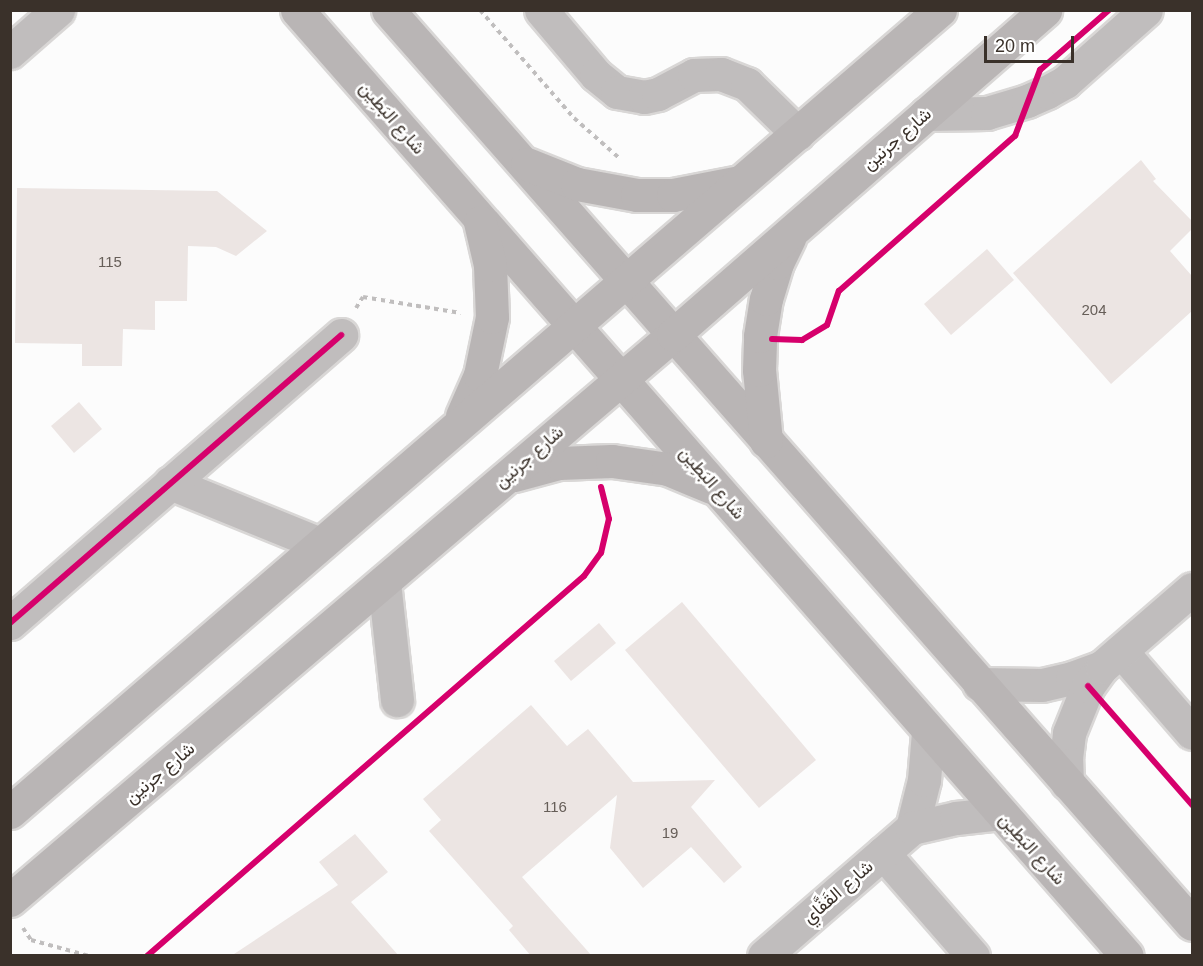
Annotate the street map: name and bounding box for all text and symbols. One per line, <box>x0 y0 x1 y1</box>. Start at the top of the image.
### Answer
scale bar <box>987 24 1077 62</box>
text: 20 m <box>995 36 1035 56</box>
street label: شارع البَطِين <box>355 77 429 159</box>
street label: شارع جرنين <box>858 103 936 175</box>
house number: 115 <box>98 253 122 271</box>
house number: 204 <box>1081 301 1107 319</box>
street label: شارع جرنين <box>490 421 568 493</box>
street label: شارع البَطِين <box>675 442 749 524</box>
street label: شارع جرنين <box>121 738 199 808</box>
house number: 116 <box>543 798 567 816</box>
street label: شارع البَطِين <box>994 809 1070 889</box>
house number: 19 <box>662 824 678 842</box>
street label: شارع القَفَّاي <box>799 856 877 928</box>

